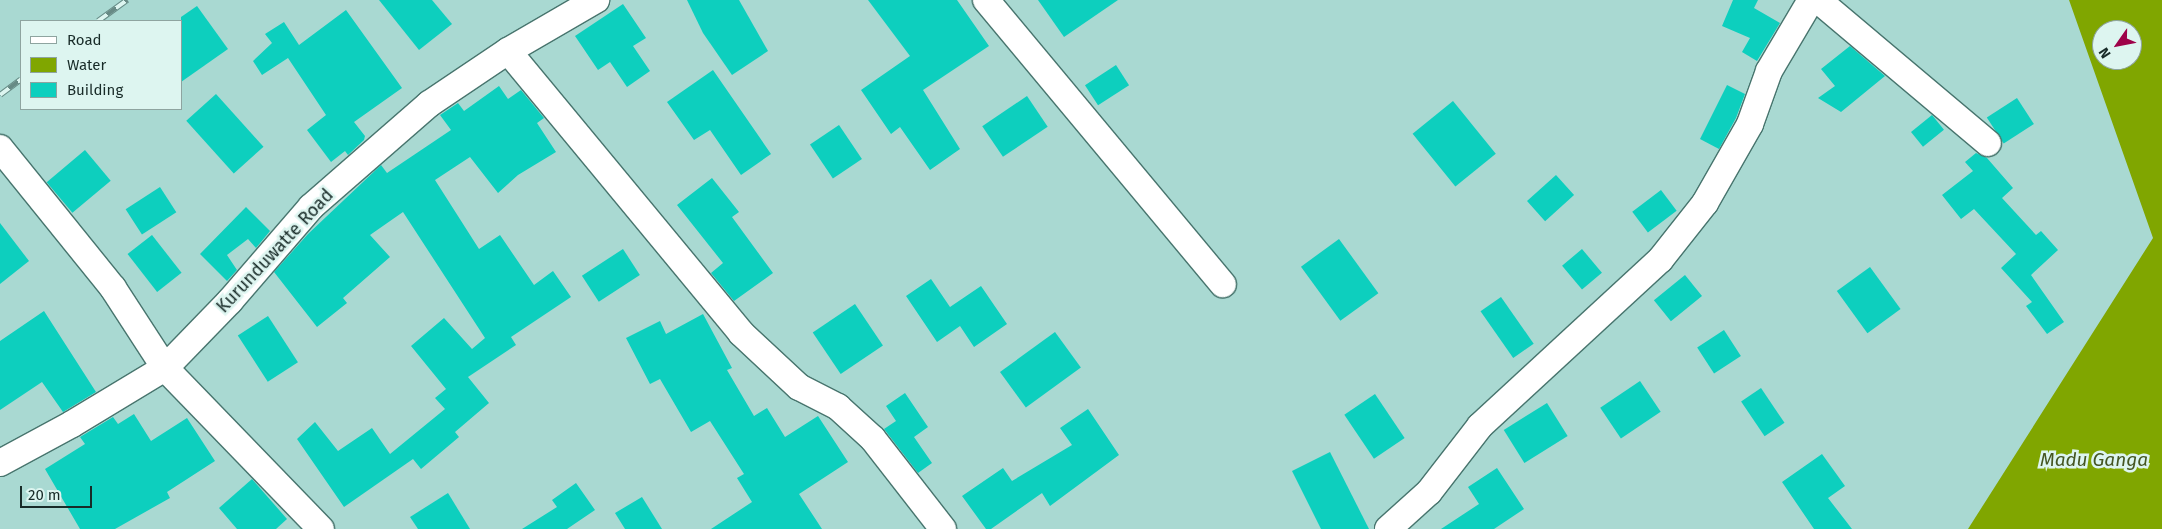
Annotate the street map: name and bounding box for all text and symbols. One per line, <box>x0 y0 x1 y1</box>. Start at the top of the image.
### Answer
legend <box>20 20 182 110</box>
north arrow <box>2092 20 2142 70</box>
text: Road <box>67 31 102 49</box>
text: N <box>2095 44 2115 61</box>
text: Water <box>67 56 106 74</box>
text: Building <box>67 81 123 99</box>
street label: Kurunduwatte Road <box>212 185 338 317</box>
water label: Madu Ganga <box>2040 449 2148 471</box>
scale bar <box>22 476 95 508</box>
text: 20 m <box>28 486 61 504</box>

